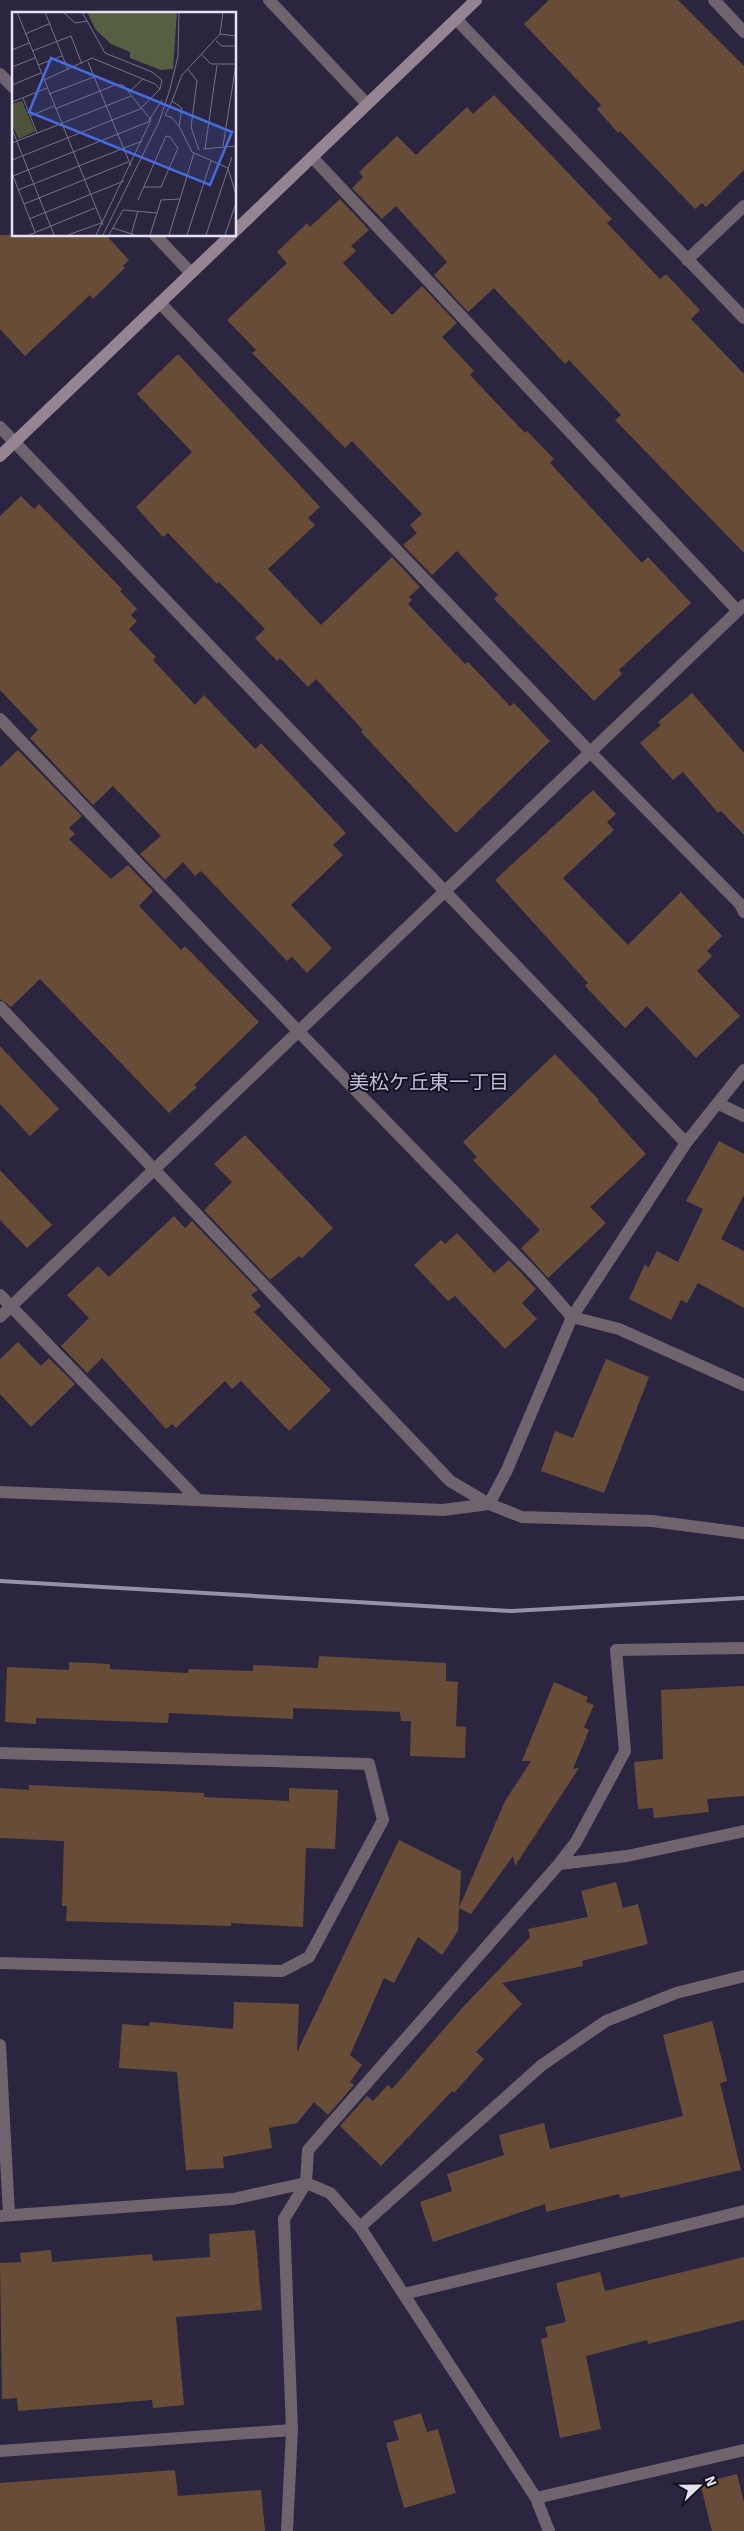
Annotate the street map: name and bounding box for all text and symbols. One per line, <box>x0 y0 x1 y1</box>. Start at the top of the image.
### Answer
inset map <box>12 12 236 236</box>
district label: 美松ケ丘東一丁目 <box>349 1070 509 1095</box>
north arrow <box>674 2461 724 2511</box>
text: N <box>701 2474 720 2489</box>

